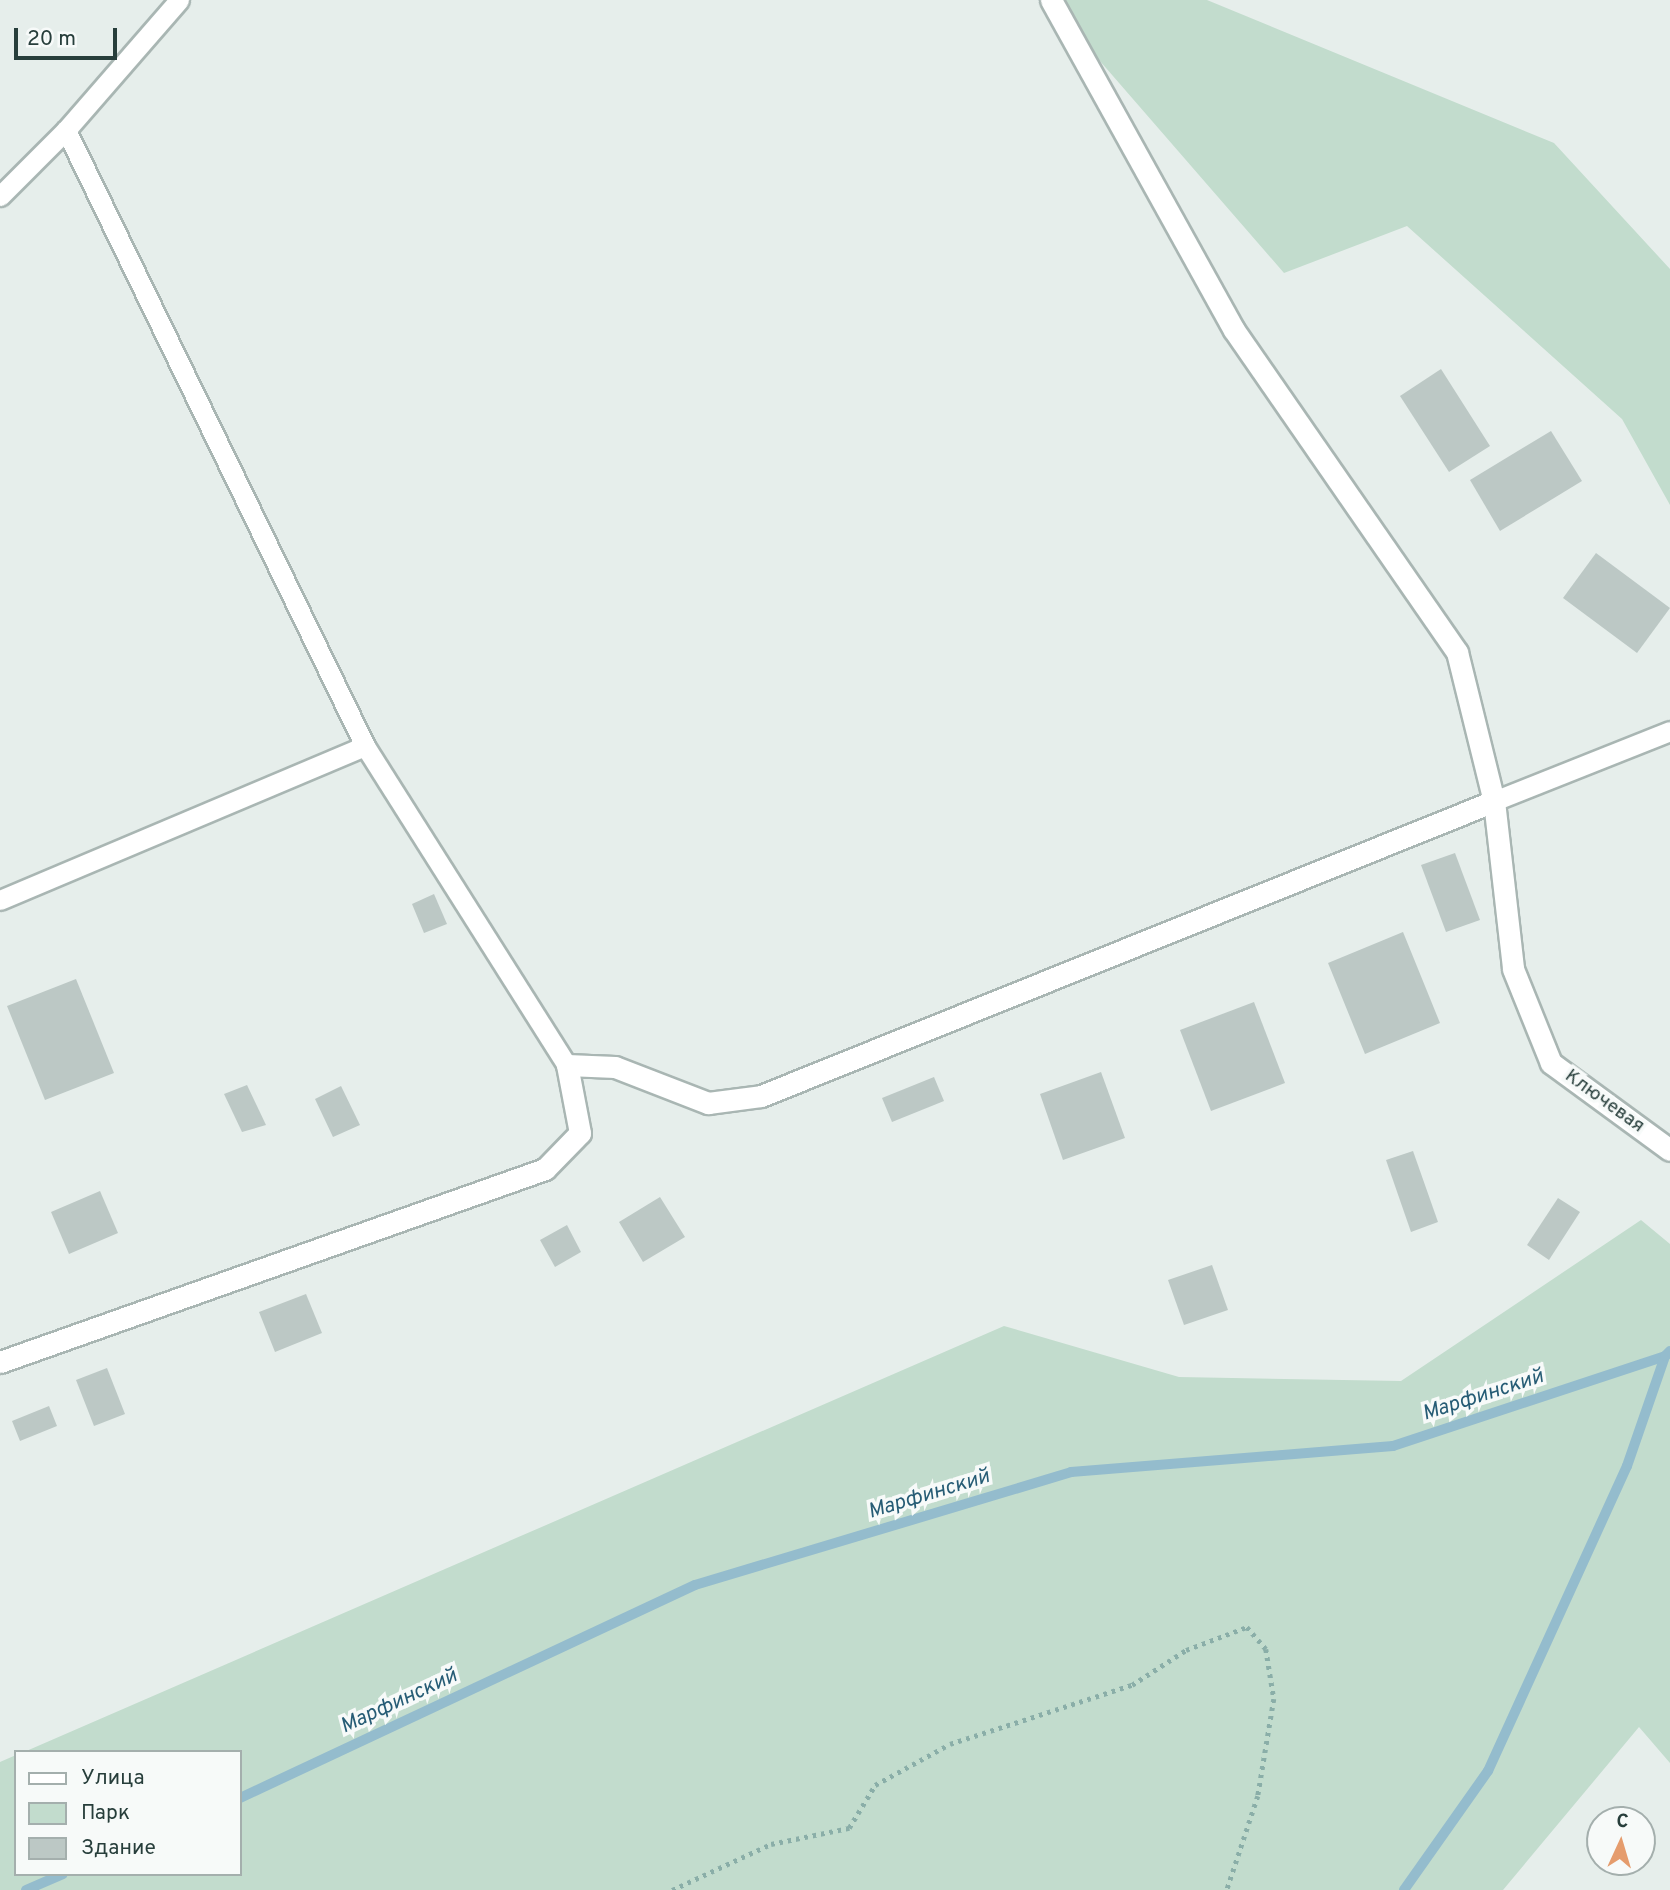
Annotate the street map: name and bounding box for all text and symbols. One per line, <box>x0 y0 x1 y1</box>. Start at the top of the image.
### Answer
scale bar <box>18 14 121 58</box>
text: 20 m <box>27 26 76 53</box>
street label: Ключевая <box>1560 1065 1648 1139</box>
water label: Марфинский <box>1419 1365 1547 1427</box>
water label: Марфинский <box>865 1465 993 1525</box>
water label: Марфинский <box>337 1664 461 1740</box>
legend <box>14 1750 242 1876</box>
text: Улица <box>81 1765 145 1792</box>
text: Парк <box>81 1800 130 1827</box>
north arrow <box>1586 1806 1656 1876</box>
text: С <box>1615 1810 1629 1834</box>
text: Здание <box>81 1835 156 1862</box>

